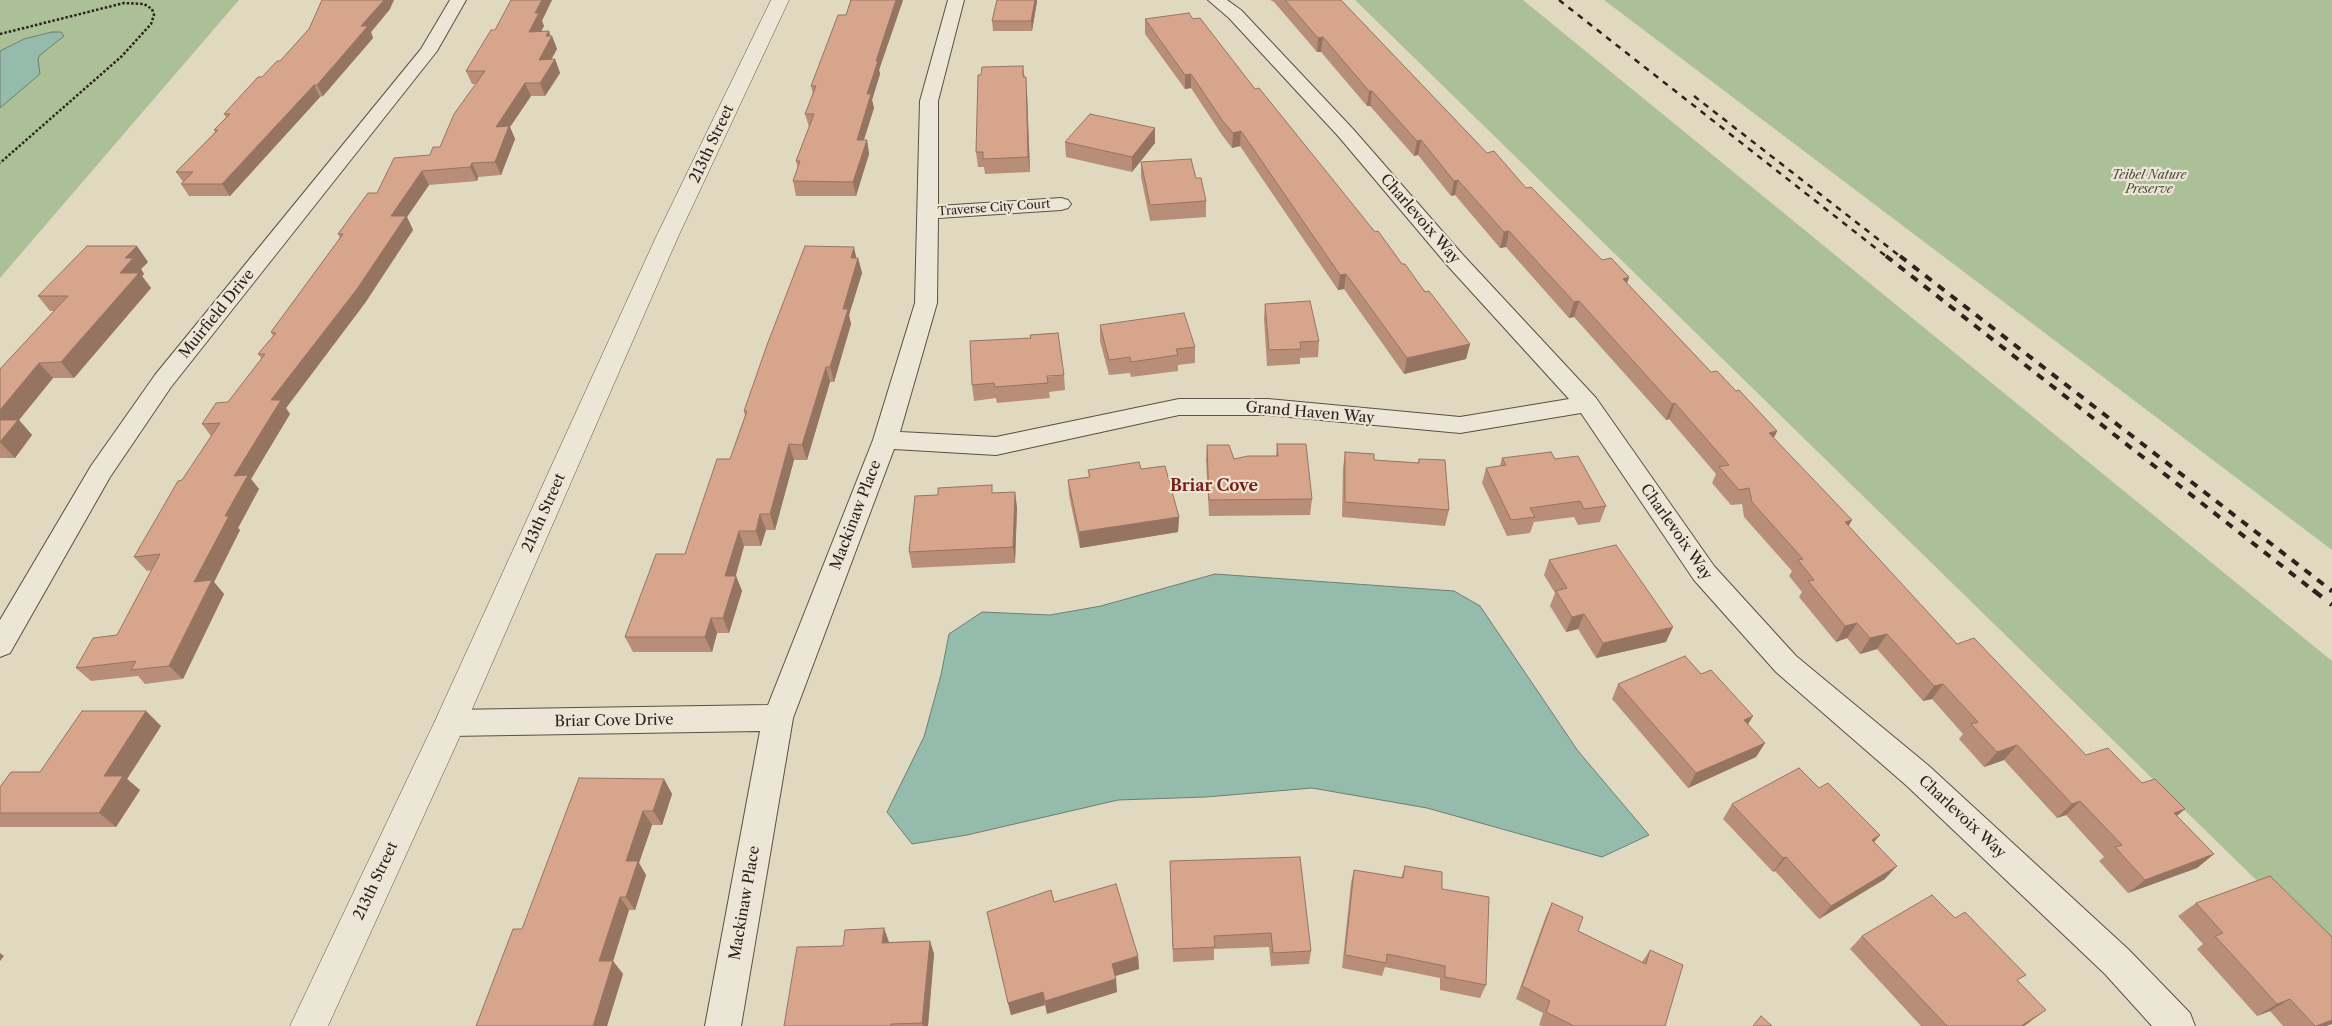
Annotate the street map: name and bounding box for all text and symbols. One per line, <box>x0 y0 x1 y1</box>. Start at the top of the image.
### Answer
street label: 213th Street <box>686 102 738 186</box>
park label: Teibel Nature Preserve <box>2112 169 2186 197</box>
street label: Charlevoix Way <box>1376 170 1464 268</box>
street label: Traverse City Court <box>937 197 1051 219</box>
street label: Muirfield Drive <box>176 266 258 362</box>
street label: Grand Haven Way <box>1245 398 1375 428</box>
street label: Mackinaw Place <box>827 458 885 572</box>
street label: 213th Street <box>519 471 569 555</box>
district label: Briar Cove <box>1170 476 1258 496</box>
street label: Charlevoix Way <box>1636 481 1716 583</box>
street label: Briar Cove Drive <box>554 711 674 731</box>
street label: Charlevoix Way <box>1915 772 2009 862</box>
street label: 213th Street <box>350 839 402 923</box>
street label: Mackinaw Place <box>726 844 764 962</box>

